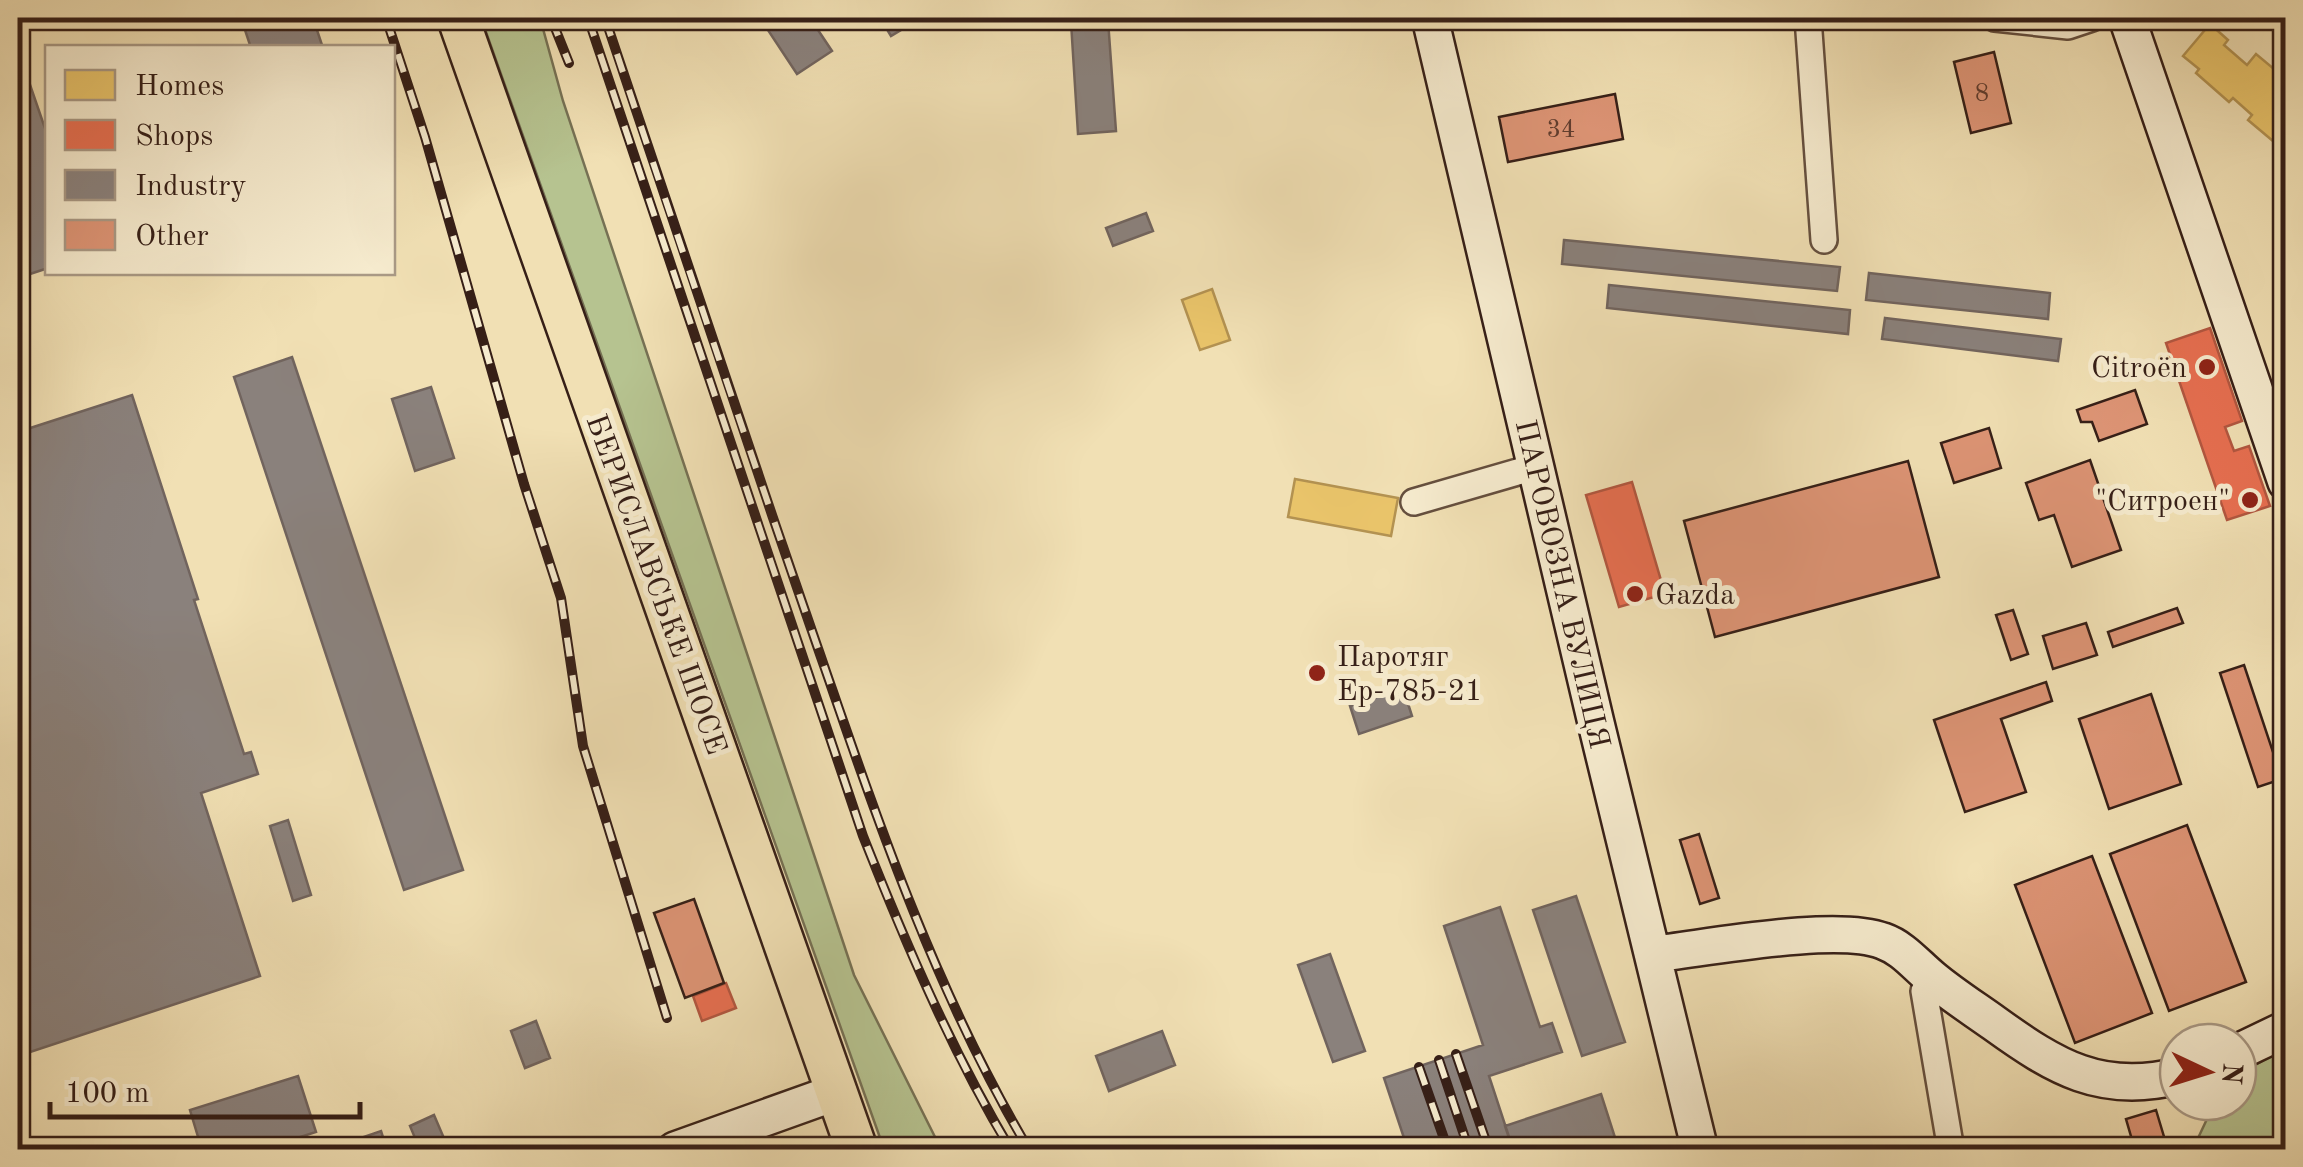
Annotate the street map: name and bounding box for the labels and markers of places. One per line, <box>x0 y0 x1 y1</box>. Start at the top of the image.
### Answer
place label: Citroën <box>2091 354 2187 384</box>
marker: Citroën <box>2196 356 2218 378</box>
place label: "Ситроен" <box>2095 487 2230 517</box>
marker: "Ситроен" <box>2239 489 2261 511</box>
place label: Gazda <box>1655 581 1735 611</box>
marker: Gazda <box>1624 583 1646 605</box>
place label: Паротяг Ер-785-21 <box>1337 643 1482 707</box>
marker: Паротяг Ер-785-21 <box>1306 662 1328 684</box>

